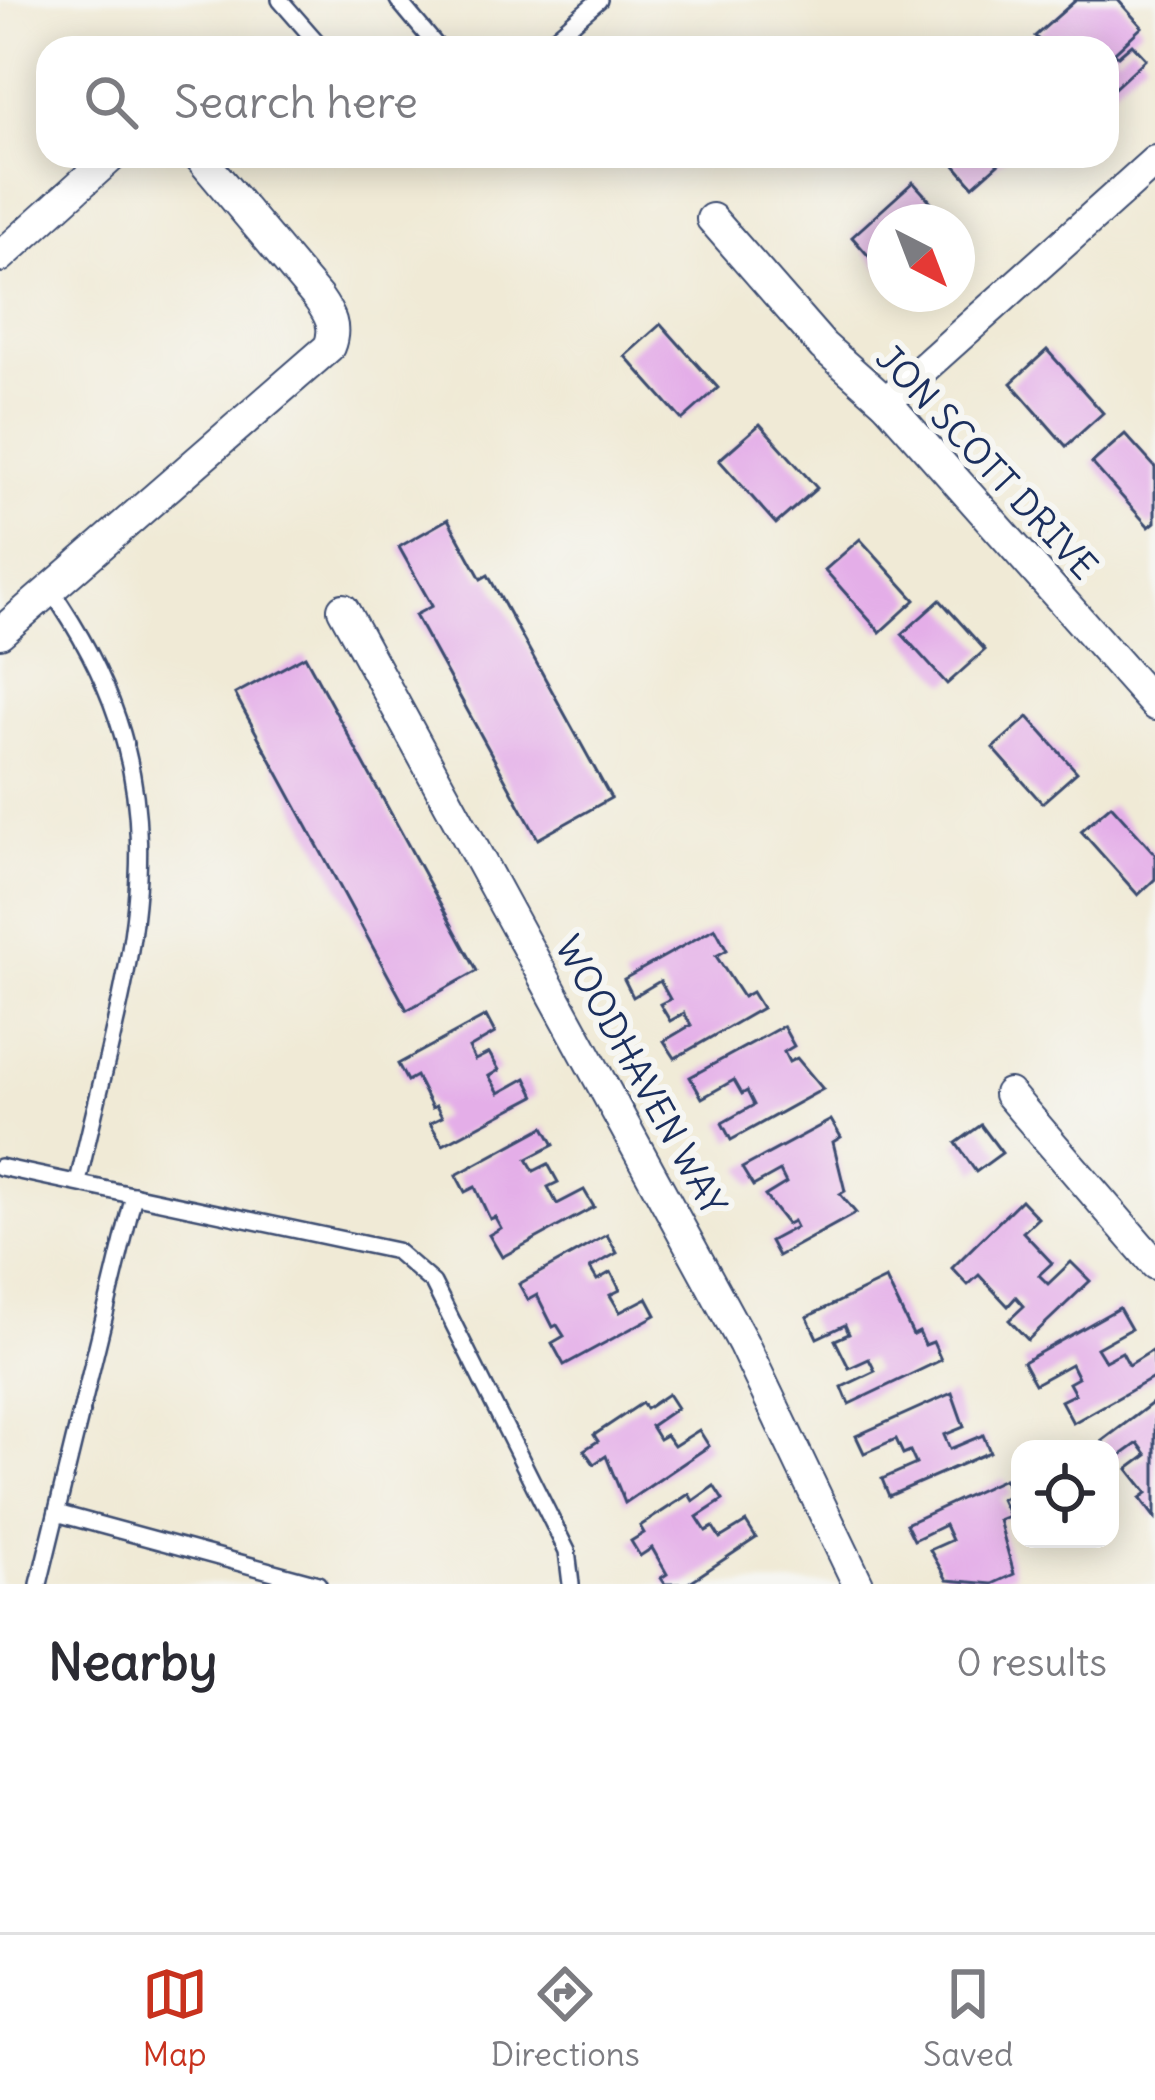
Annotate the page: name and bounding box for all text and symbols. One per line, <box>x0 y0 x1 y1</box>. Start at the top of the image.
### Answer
search box <box>36 36 1119 168</box>
icon: search <box>78 69 144 135</box>
text: Search here <box>174 74 418 130</box>
north arrow <box>867 204 975 312</box>
street label: JON SCOTT DRIVE <box>867 336 1107 589</box>
street label: WOODHAVEN WAY <box>545 928 736 1223</box>
map controls <box>1011 1440 1119 1548</box>
button: locate <box>1011 1440 1119 1548</box>
text: Nearby <box>48 1630 217 1694</box>
text: 0 results <box>956 1638 1107 1687</box>
tab: Map <box>142 1961 208 2075</box>
tab: Directions <box>491 1961 640 2075</box>
tab: Saved <box>923 1961 1013 2075</box>

